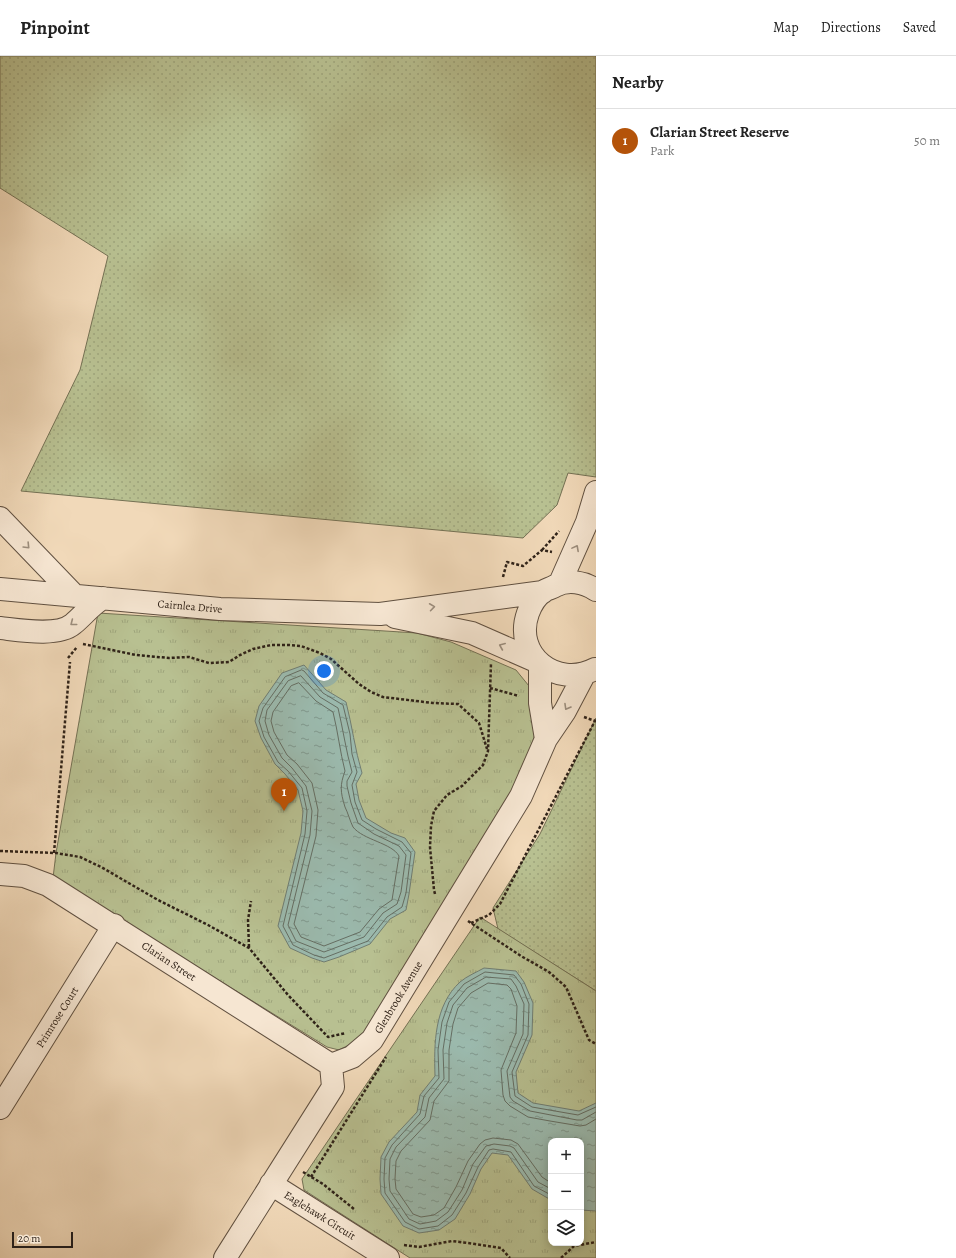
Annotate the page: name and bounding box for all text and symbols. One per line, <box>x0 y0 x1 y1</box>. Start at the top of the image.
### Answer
text: Pinpoint <box>20 15 90 41</box>
text: Map <box>773 18 799 37</box>
text: Directions <box>821 18 881 37</box>
text: Saved <box>903 18 936 37</box>
text: Nearby <box>612 71 663 94</box>
text: Clarian Street Reserve <box>650 122 789 142</box>
text: 1 <box>623 132 627 149</box>
text: 50 m <box>914 132 940 149</box>
text: Park <box>650 142 674 159</box>
one-way arrow <box>22 541 30 549</box>
one-way arrow <box>571 544 578 552</box>
street label: Cairnlea Drive <box>157 596 223 617</box>
one-way arrow <box>429 603 435 612</box>
one-way arrow <box>71 618 78 625</box>
one-way arrow <box>499 643 506 651</box>
your location <box>314 661 334 681</box>
one-way arrow <box>565 703 572 710</box>
pin: 1 <box>271 778 297 811</box>
street label: Clarian Street <box>138 938 199 985</box>
street label: Glenbrook Avenue <box>371 958 426 1036</box>
street label: Primrose Court <box>33 984 82 1051</box>
map controls <box>548 1138 584 1246</box>
button: + <box>548 1138 584 1174</box>
button: − <box>548 1174 584 1210</box>
street label: Eaglehawk Circuit <box>281 1187 359 1244</box>
button: layers <box>548 1210 584 1246</box>
scale bar <box>12 1230 73 1249</box>
text: 20 m <box>18 1231 40 1246</box>

